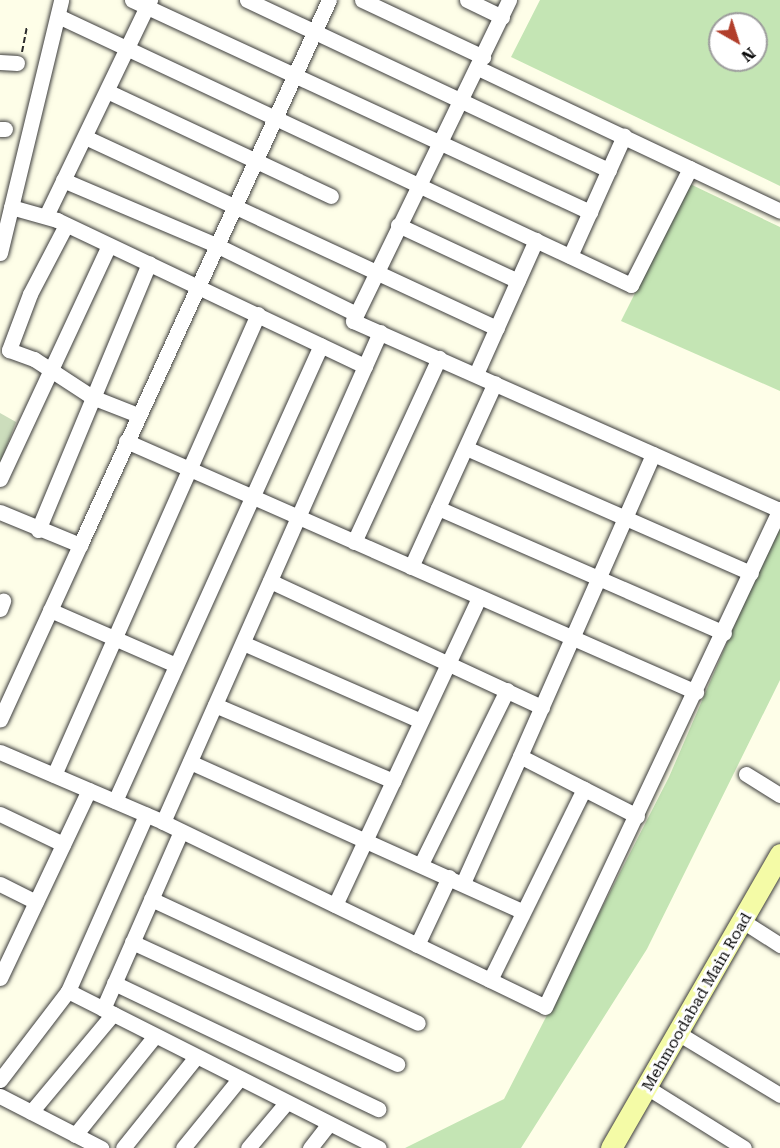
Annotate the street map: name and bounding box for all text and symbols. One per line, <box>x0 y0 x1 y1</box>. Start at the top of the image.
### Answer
north arrow <box>708 12 768 72</box>
text: N <box>738 44 759 66</box>
street label: Mehmoodabad Main Road <box>638 909 756 1095</box>

